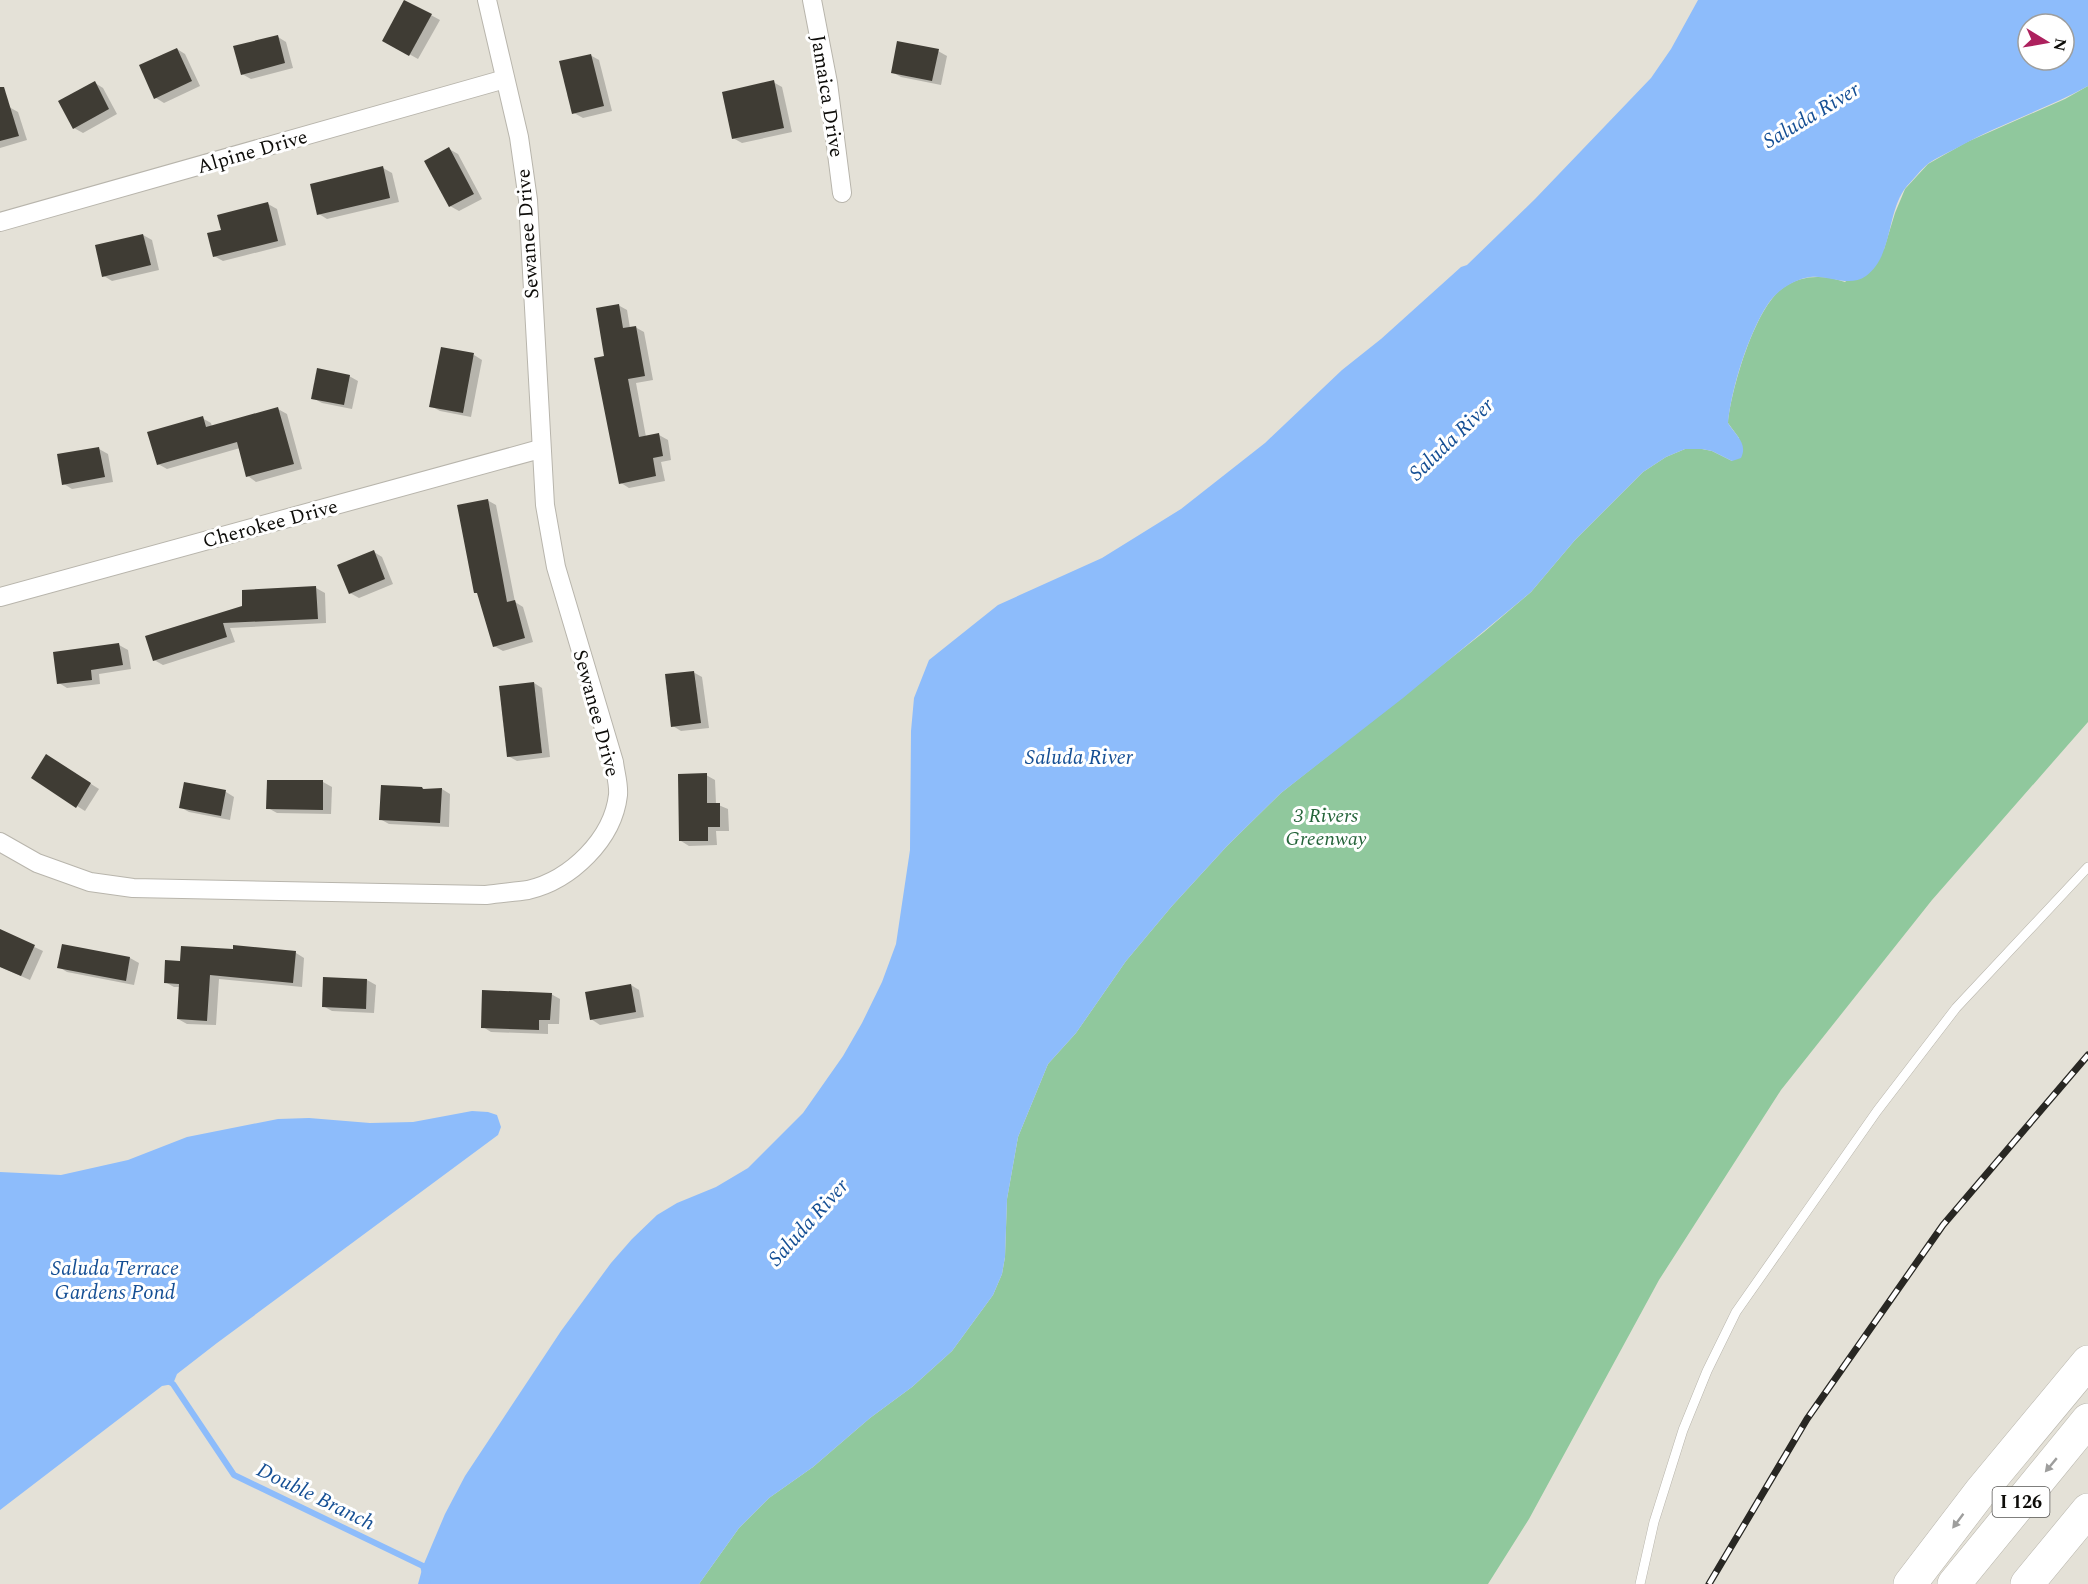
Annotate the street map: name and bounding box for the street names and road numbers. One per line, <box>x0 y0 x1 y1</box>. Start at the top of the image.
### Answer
street label: Jamaica Drive <box>803 33 851 159</box>
street label: Alpine Drive <box>194 122 311 182</box>
street label: Sewanee Drive <box>508 168 548 300</box>
street label: Cherokee Drive <box>199 492 341 556</box>
street label: Sewanee Drive <box>565 646 627 780</box>
road number: I 126 <box>1992 1487 2050 1517</box>

